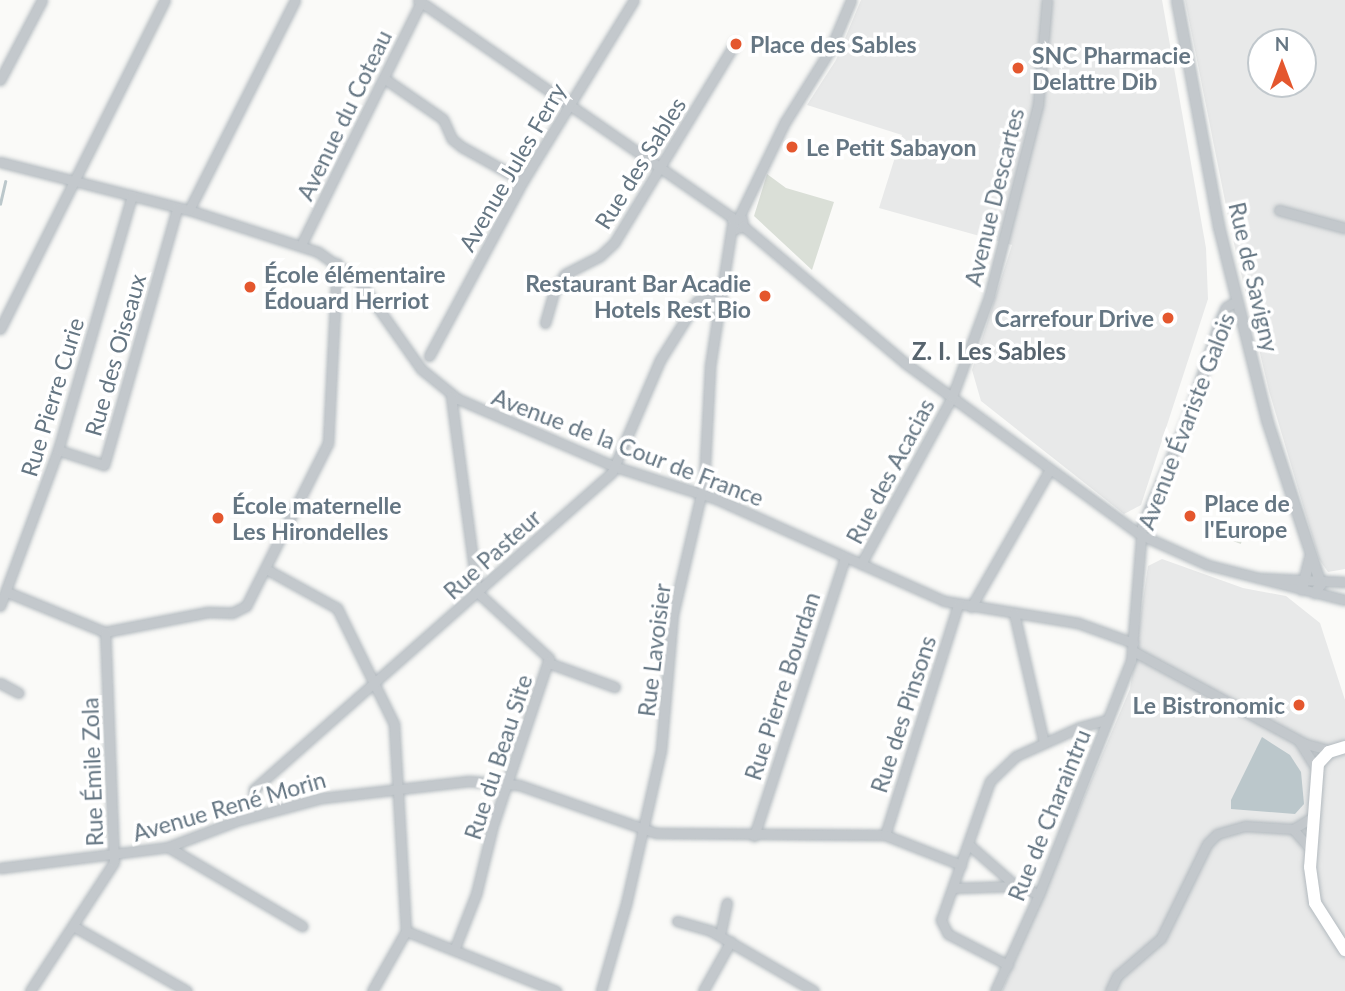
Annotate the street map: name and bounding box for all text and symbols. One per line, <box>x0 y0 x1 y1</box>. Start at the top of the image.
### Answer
street label: Avenue du Coteau <box>291 25 397 205</box>
north arrow <box>1247 28 1317 98</box>
place label: Place des Sables <box>750 30 917 58</box>
text: N <box>1275 32 1289 55</box>
marker: Place des Sables <box>728 36 744 52</box>
place label: SNC Pharmacie Delattre Dib <box>1032 41 1191 95</box>
marker: SNC Pharmacie Delattre Dib <box>1010 60 1026 76</box>
street label: Avenue Jules Ferry <box>452 78 572 256</box>
street label: Rue des Sables <box>589 92 691 234</box>
street label: Avenue Descartes <box>959 105 1029 289</box>
place label: Le Petit Sabayon <box>806 133 977 161</box>
marker: Le Petit Sabayon <box>784 139 800 155</box>
street label: Rue de Savigny <box>1223 199 1285 355</box>
place label: École élémentaire Édouard Herriot <box>264 260 446 314</box>
place label: Restaurant Bar Acadie Hotels Rest Bio <box>524 269 751 323</box>
street label: Rue des Oiseaux <box>79 271 151 439</box>
marker: École élémentaire Édouard Herriot <box>242 279 258 295</box>
marker: Restaurant Bar Acadie Hotels Rest Bio <box>757 288 773 304</box>
place label: Carrefour Drive <box>994 304 1154 332</box>
street label: Avenue Évariste Galois <box>1132 309 1240 533</box>
marker: Carrefour Drive <box>1160 310 1176 326</box>
street label: Rue Pierre Curie <box>15 314 89 480</box>
district label: Z. I. Les Sables <box>912 337 1066 365</box>
street label: Avenue de la Cour de France <box>488 382 768 512</box>
street label: Rue des Acacias <box>840 393 940 549</box>
place label: Place de l'Europe <box>1204 489 1290 543</box>
place label: École maternelle Les Hirondelles <box>232 491 401 545</box>
street label: Rue Pasteur <box>438 503 546 605</box>
marker: Place de l'Europe <box>1182 508 1198 524</box>
marker: École maternelle Les Hirondelles <box>210 510 226 526</box>
street label: Rue Lavoisier <box>632 582 676 718</box>
street label: Rue Pierre Bourdan <box>739 588 825 784</box>
street label: Rue des Pinsons <box>865 632 941 796</box>
street label: Rue du Beau Site <box>458 671 538 843</box>
place label: Le Bistronomic <box>1132 691 1285 719</box>
street label: Rue Émile Zola <box>76 697 108 847</box>
marker: Le Bistronomic <box>1291 697 1307 713</box>
street label: Rue de Charaintru <box>1002 725 1096 905</box>
street label: Avenue René Morin <box>129 765 329 847</box>

